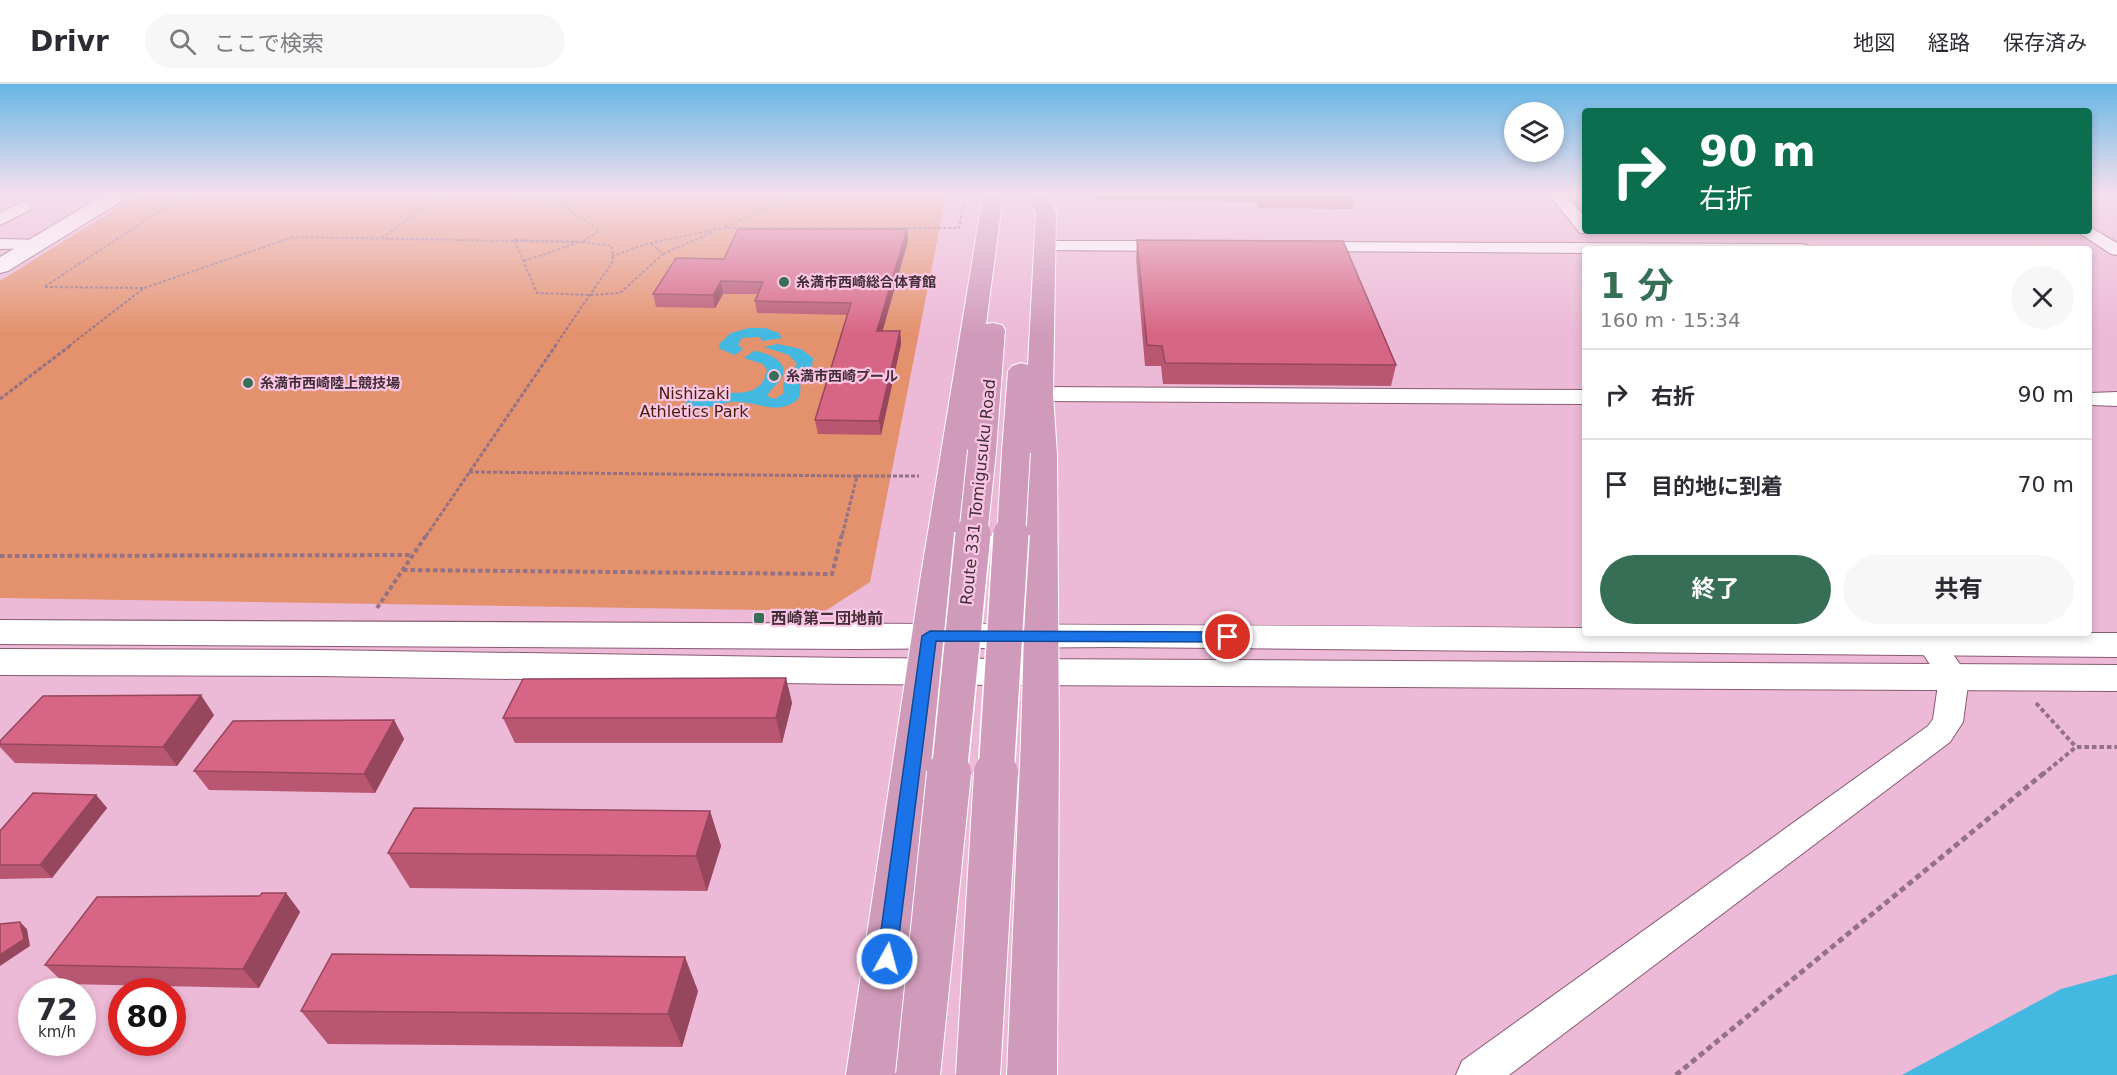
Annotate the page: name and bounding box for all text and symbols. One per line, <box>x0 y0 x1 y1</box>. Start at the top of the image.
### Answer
search box <box>145 14 565 68</box>
text: Drivr <box>30 25 109 58</box>
icon: search <box>166 25 199 58</box>
text: ここで検索 <box>214 31 324 56</box>
text: 地図 <box>1853 31 1895 55</box>
text: 経路 <box>1928 31 1970 55</box>
text: 保存済み <box>2003 31 2087 55</box>
map controls <box>1504 102 1564 162</box>
button: layers <box>1504 102 1564 162</box>
text: 90 m <box>1699 127 1816 176</box>
icon: right <box>1600 132 1678 210</box>
text: 右折 <box>1699 183 1753 214</box>
text: 1 分 <box>1600 265 1674 306</box>
button: close <box>2011 266 2074 329</box>
place label: 糸満市西崎総合体育館 <box>796 274 936 290</box>
marker: 糸満市西崎総合体育館 <box>777 275 791 289</box>
text: 160 m · 15:34 <box>1600 308 1741 332</box>
place label: 糸満市西崎プール <box>786 368 898 384</box>
marker: 糸満市西崎プール <box>767 369 781 383</box>
place label: 糸満市西崎陸上競技場 <box>260 375 400 391</box>
marker: 糸満市西崎陸上競技場 <box>241 376 255 390</box>
street label: Route 331 Tomigusuku Road <box>957 378 999 606</box>
icon: right <box>1600 378 1633 411</box>
text: 90 m <box>2018 382 2074 407</box>
park label: Nishizaki Athletics Park <box>640 384 749 421</box>
text: 右折 <box>1651 384 1695 409</box>
icon: arrive <box>1600 468 1633 501</box>
text: 70 m <box>2018 472 2074 497</box>
text: 目的地に到着 <box>1651 474 1783 499</box>
button: 終了 <box>1600 555 1831 624</box>
button: 共有 <box>1843 555 2074 624</box>
place label: 西崎第二団地前 <box>771 609 883 628</box>
marker: 西崎第二団地前 <box>752 611 766 625</box>
pin <box>1202 611 1253 662</box>
icon: arrive <box>1211 620 1244 653</box>
position arrow <box>855 927 919 991</box>
speed limit sign: 80 <box>108 978 186 1056</box>
text: 72 <box>36 992 78 1027</box>
text: km/h <box>38 1023 76 1041</box>

